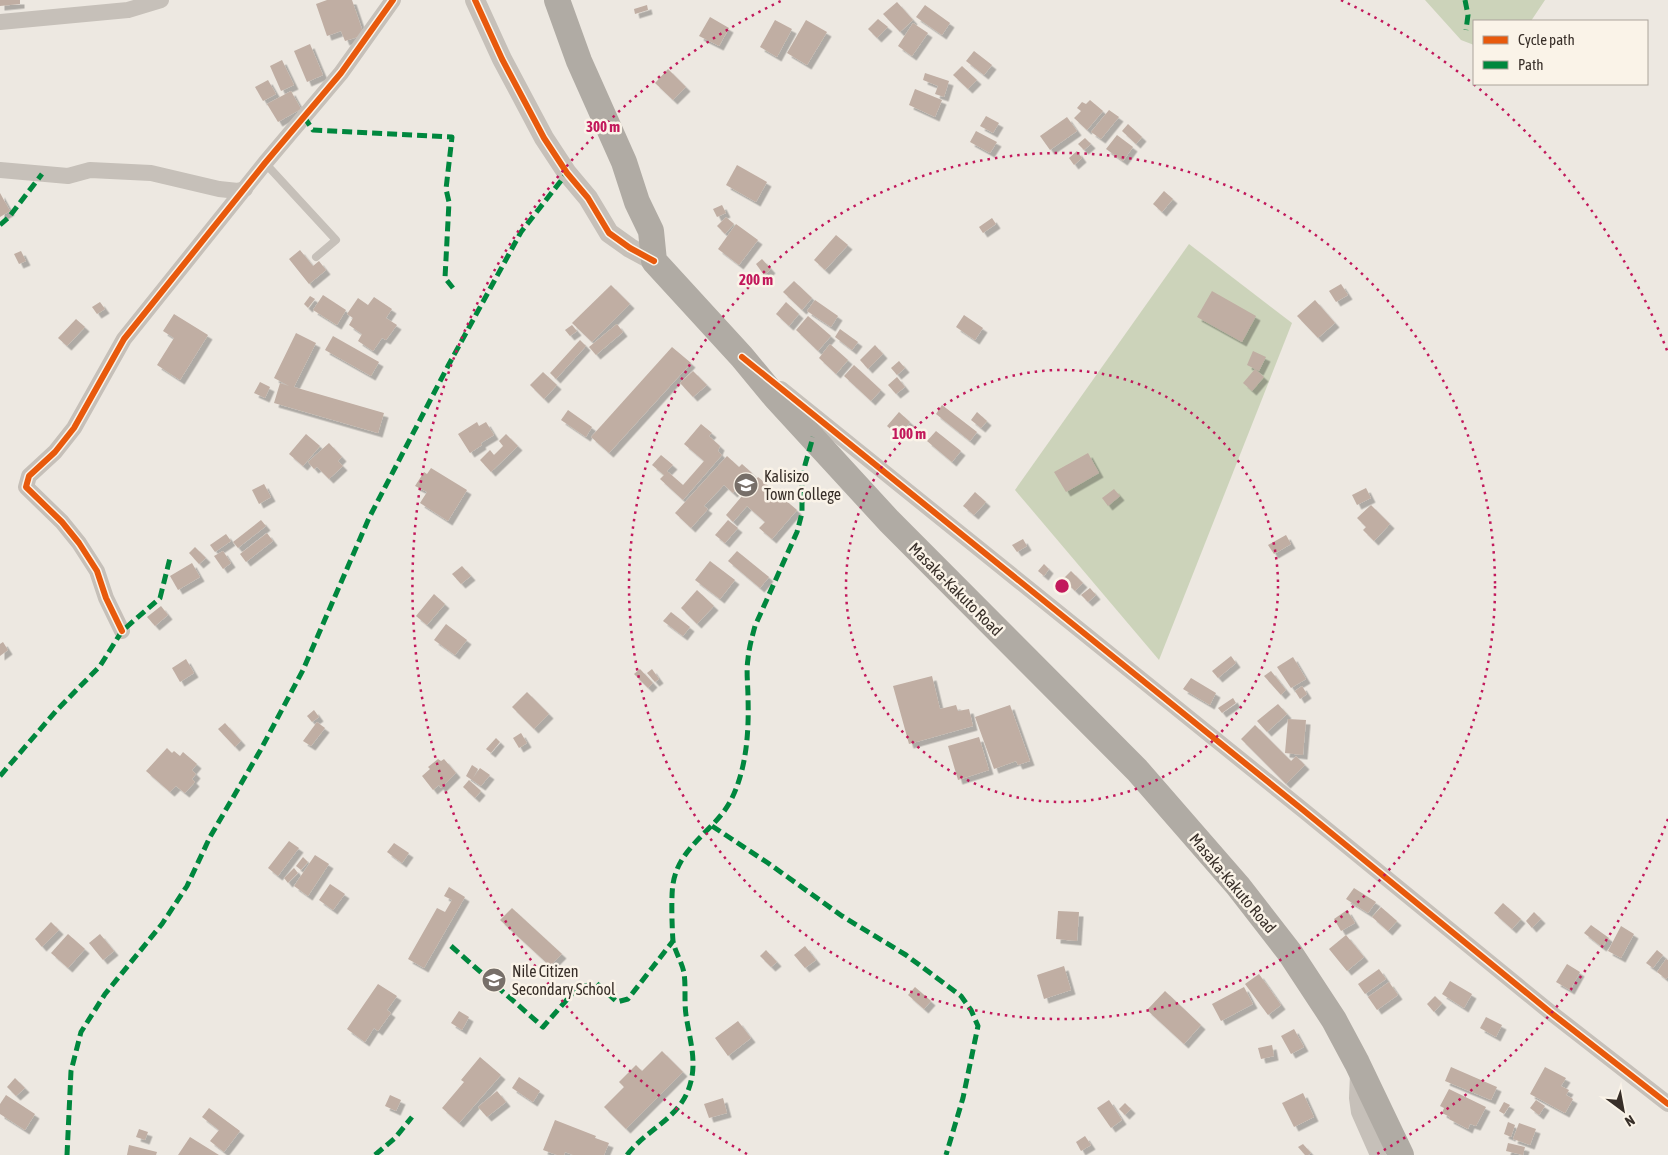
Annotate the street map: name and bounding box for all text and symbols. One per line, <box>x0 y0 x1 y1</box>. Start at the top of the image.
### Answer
legend <box>1473 20 1648 85</box>
text: Cycle path <box>1518 31 1575 48</box>
text: Path <box>1518 56 1544 73</box>
text: 300 m <box>586 118 620 135</box>
text: 200 m <box>739 271 773 288</box>
text: 100 m <box>892 425 926 442</box>
place label: Kalisizo Town College <box>764 467 841 504</box>
school or university icon: Kalisizo Town College <box>733 472 759 498</box>
street label: Masaka-Kakuto Road <box>906 539 1006 639</box>
centre of rings <box>1053 577 1071 595</box>
street label: Masaka-Kakuto Road <box>1186 830 1280 936</box>
place label: Nile Citizen Secondary School <box>512 962 616 999</box>
school or university icon: Nile Citizen Secondary School <box>481 967 507 993</box>
north arrow <box>1598 1085 1648 1135</box>
text: N <box>1622 1112 1638 1130</box>

